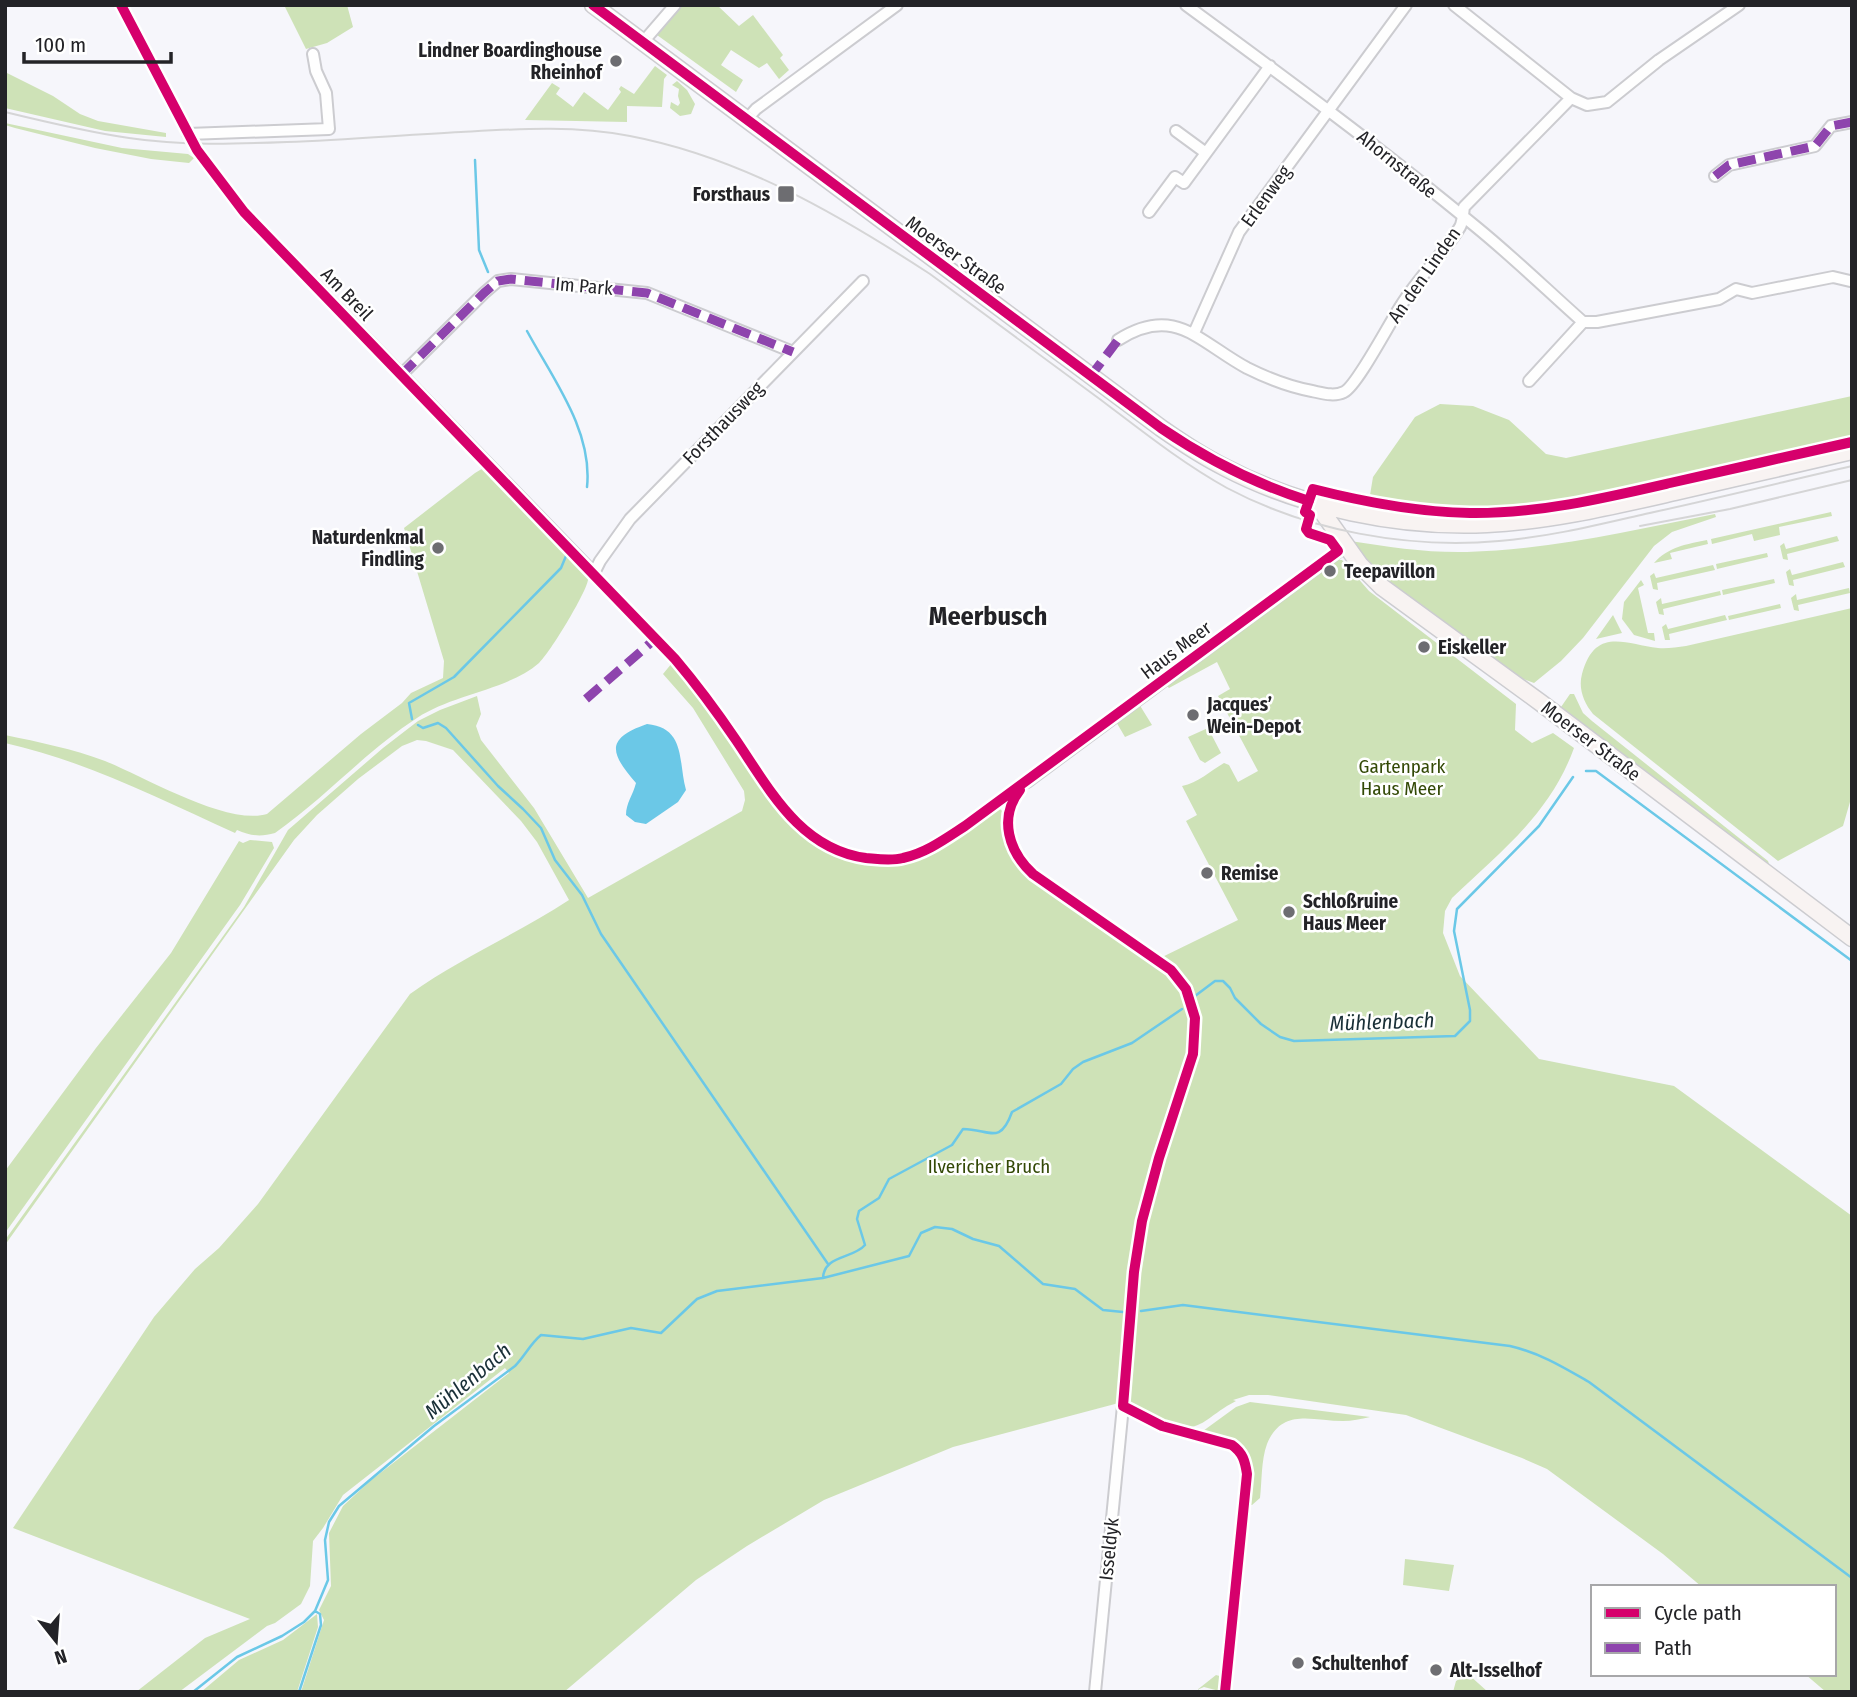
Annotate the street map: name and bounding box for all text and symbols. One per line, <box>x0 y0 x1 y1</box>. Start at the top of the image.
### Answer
scale bar <box>24 21 172 65</box>
text: 100 m <box>35 32 86 58</box>
place label: Lindner Boardinghouse Rheinhof <box>418 39 604 84</box>
marker: Lindner Boardinghouse Rheinhof <box>608 53 624 69</box>
street label: Ahornstraße <box>1353 125 1441 203</box>
street label: Erlenweg <box>1236 161 1296 231</box>
place label: Forsthaus <box>693 183 771 206</box>
marker: Forsthaus <box>776 184 796 204</box>
street label: Moerser Straße <box>901 211 1011 299</box>
street label: An den Linden <box>1383 223 1465 327</box>
street label: Am Breil <box>316 263 378 325</box>
street label: Im Park <box>554 272 614 300</box>
street label: Forsthausweg <box>678 377 768 469</box>
place label: Naturdenkmal Findling <box>312 526 425 571</box>
marker: Naturdenkmal Findling <box>430 540 446 556</box>
place label: Teepavillon <box>1344 560 1435 583</box>
marker: Teepavillon <box>1322 563 1338 579</box>
district label: Meerbusch <box>929 601 1047 632</box>
street label: Haus Meer <box>1136 616 1216 684</box>
place label: Eiskeller <box>1438 636 1507 659</box>
marker: Eiskeller <box>1416 639 1432 655</box>
place label: Jacques’ Wein-Depot <box>1206 693 1302 738</box>
street label: Moerser Straße <box>1537 696 1645 786</box>
marker: Jacques’ Wein-Depot <box>1185 707 1201 723</box>
park label: Gartenpark Haus Meer <box>1359 755 1446 800</box>
place label: Remise <box>1221 862 1279 885</box>
marker: Remise <box>1199 865 1215 881</box>
place label: Schloßruine Haus Meer <box>1303 890 1399 935</box>
marker: Schloßruine Haus Meer <box>1281 904 1297 920</box>
water label: Mühlenbach <box>1329 1007 1435 1037</box>
park label: Ilvericher Bruch <box>928 1155 1050 1178</box>
water label: Mühlenbach <box>419 1337 517 1425</box>
street label: Isseldyk <box>1094 1516 1124 1581</box>
legend <box>1591 1585 1836 1676</box>
text: Cycle path <box>1654 1600 1742 1626</box>
north arrow <box>21 1606 91 1676</box>
text: Path <box>1654 1635 1692 1661</box>
text: N <box>52 1644 70 1669</box>
place label: Schultenhof <box>1312 1652 1409 1675</box>
marker: Schultenhof <box>1290 1655 1306 1671</box>
place label: Alt-Isselhof <box>1449 1659 1543 1682</box>
marker: Alt-Isselhof <box>1428 1662 1444 1678</box>

